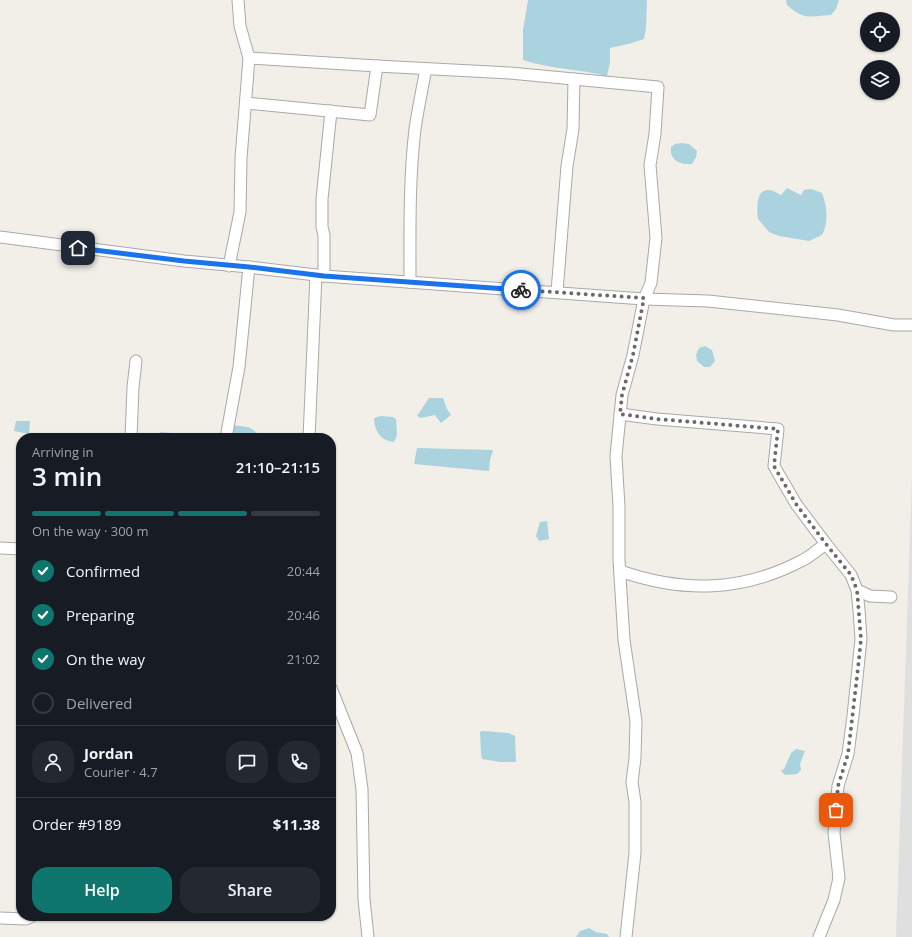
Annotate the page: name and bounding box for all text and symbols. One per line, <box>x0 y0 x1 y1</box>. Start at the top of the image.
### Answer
map controls <box>860 12 900 100</box>
button: locate <box>860 12 900 52</box>
button: layers <box>860 60 900 100</box>
pin <box>61 231 95 265</box>
icon: home <box>67 237 89 259</box>
courier <box>501 270 541 310</box>
icon: bike <box>510 279 532 301</box>
text: Arriving in <box>32 443 94 461</box>
text: 21:10–21:15 <box>236 457 320 477</box>
text: 3 min <box>32 458 102 494</box>
text: On the way · 300 m <box>32 522 148 540</box>
icon: check <box>32 560 54 582</box>
text: Confirmed <box>66 561 140 581</box>
text: 20:44 <box>287 562 320 580</box>
icon: check <box>32 604 54 626</box>
text: Preparing <box>66 605 134 625</box>
text: 20:46 <box>287 606 320 624</box>
icon: check <box>32 648 54 670</box>
text: On the way <box>66 649 145 669</box>
text: 21:02 <box>287 650 320 668</box>
text: Delivered <box>66 693 133 713</box>
button: person <box>32 741 74 783</box>
button: chat <box>226 741 268 783</box>
button: phone <box>278 741 320 783</box>
text: Jordan <box>84 743 133 763</box>
text: Courier · 4.7 <box>84 763 158 781</box>
pin <box>819 793 853 827</box>
icon: bag <box>825 799 847 821</box>
text: Order #9189 <box>32 814 121 834</box>
text: $11.38 <box>273 814 320 834</box>
button: Help <box>32 867 172 913</box>
button: Share <box>180 867 320 913</box>

